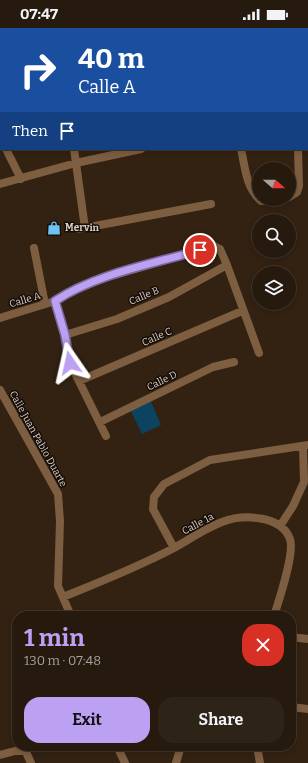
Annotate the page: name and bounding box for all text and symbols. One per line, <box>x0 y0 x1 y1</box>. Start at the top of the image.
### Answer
text: 07:47 <box>20 5 58 23</box>
text: 40 m <box>78 42 145 75</box>
icon: right <box>12 44 64 96</box>
text: Calle A <box>78 76 136 98</box>
icon: arrive <box>56 120 78 142</box>
text: Then <box>12 122 48 140</box>
north arrow <box>252 162 296 206</box>
map controls <box>252 162 296 310</box>
button: search <box>252 214 296 258</box>
shop icon: Mervin <box>46 220 62 236</box>
place label: Mervin <box>65 222 100 234</box>
pin <box>183 233 217 267</box>
icon: arrive <box>189 239 211 261</box>
button: layers <box>252 266 296 310</box>
street label: Calle B <box>127 284 161 308</box>
street label: Calle A <box>8 289 43 310</box>
street label: Calle C <box>140 325 174 349</box>
position arrow <box>49 342 91 384</box>
street label: Calle D <box>145 369 179 393</box>
street label: Calle Juan Pablo Duarte <box>7 389 69 489</box>
street label: Calle 1a <box>180 510 216 537</box>
text: 1 min <box>24 624 85 652</box>
button: close <box>242 624 284 666</box>
text: 130 m · 07:48 <box>24 653 101 668</box>
button: Exit <box>24 697 150 743</box>
button: Share <box>158 697 284 743</box>

